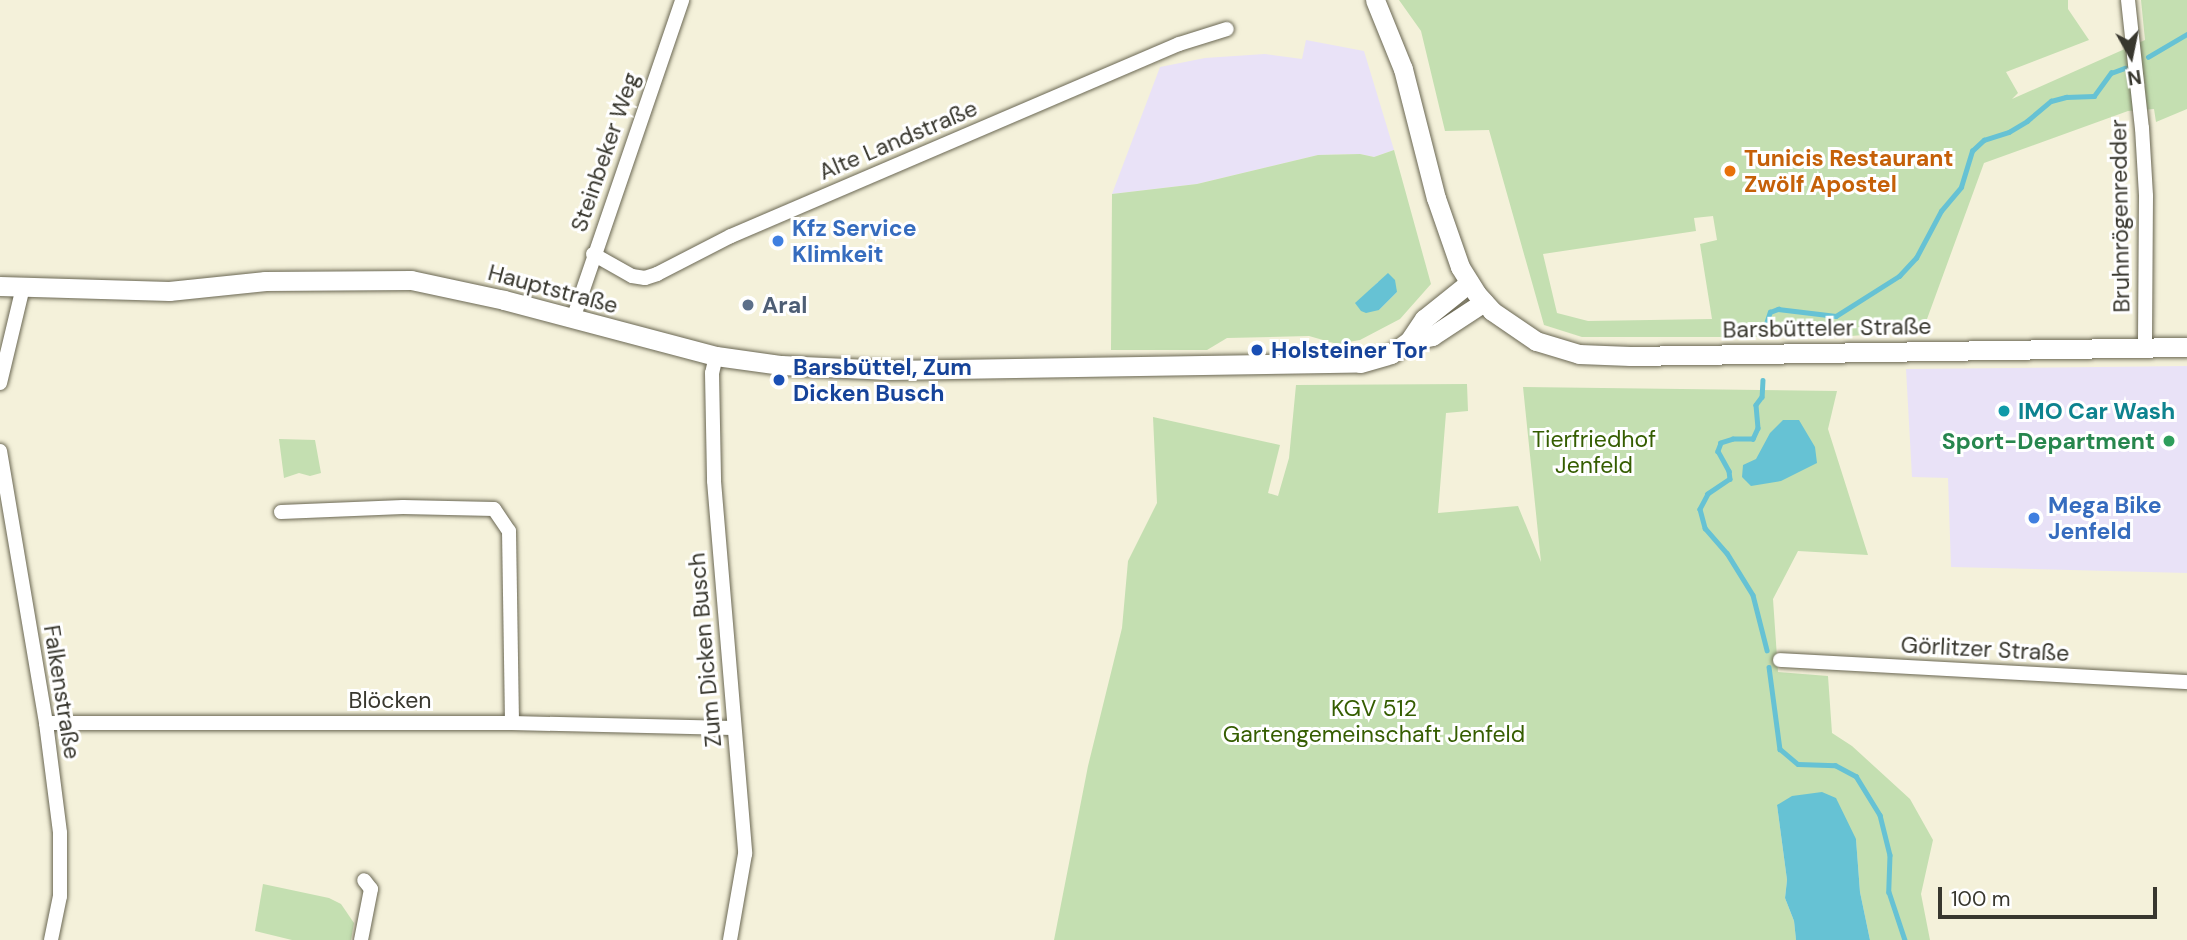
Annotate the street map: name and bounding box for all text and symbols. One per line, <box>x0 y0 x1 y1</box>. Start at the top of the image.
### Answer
north arrow <box>2096 21 2166 91</box>
text: N <box>2126 64 2143 91</box>
street label: Steinbeker Weg <box>565 69 645 235</box>
street label: Alte Landstraße <box>815 94 981 186</box>
street label: Bruhnrögenredder <box>2105 119 2135 313</box>
place label: Tunicis Restaurant Zwölf Apostel <box>1744 144 1953 198</box>
marker: Tunicis Restaurant Zwölf Apostel <box>1722 163 1738 179</box>
place label: Kfz Service Klimkeit <box>792 214 916 268</box>
marker: Kfz Service Klimkeit <box>770 233 786 249</box>
street label: Hauptstraße <box>485 258 621 320</box>
place label: Aral <box>762 291 807 319</box>
marker: Aral <box>740 297 756 313</box>
street label: Barsbütteler Straße <box>1722 312 1932 344</box>
place label: Holsteiner Tor <box>1271 336 1427 364</box>
marker: Holsteiner Tor <box>1249 342 1265 358</box>
place label: Barsbüttel, Zum Dicken Busch <box>793 353 972 407</box>
marker: Barsbüttel, Zum Dicken Busch <box>771 372 787 388</box>
place label: IMO Car Wash <box>2018 397 2175 425</box>
marker: IMO Car Wash <box>1996 403 2012 419</box>
park label: Tierfriedhof Jenfeld <box>1532 425 1656 479</box>
place label: Sport-Department <box>1942 427 2155 455</box>
marker: Sport-Department <box>2161 433 2177 449</box>
place label: Mega Bike Jenfeld <box>2048 491 2162 545</box>
marker: Mega Bike Jenfeld <box>2026 510 2042 526</box>
street label: Zum Dicken Busch <box>683 552 727 748</box>
street label: Falkenstraße <box>38 623 86 761</box>
street label: Görlitzer Straße <box>1900 631 2070 667</box>
street label: Blöcken <box>349 686 431 714</box>
park label: KGV 512 Gartengemeinschaft Jenfeld <box>1223 694 1525 748</box>
scale bar <box>1942 874 2161 918</box>
text: 100 m <box>1951 885 2011 913</box>

